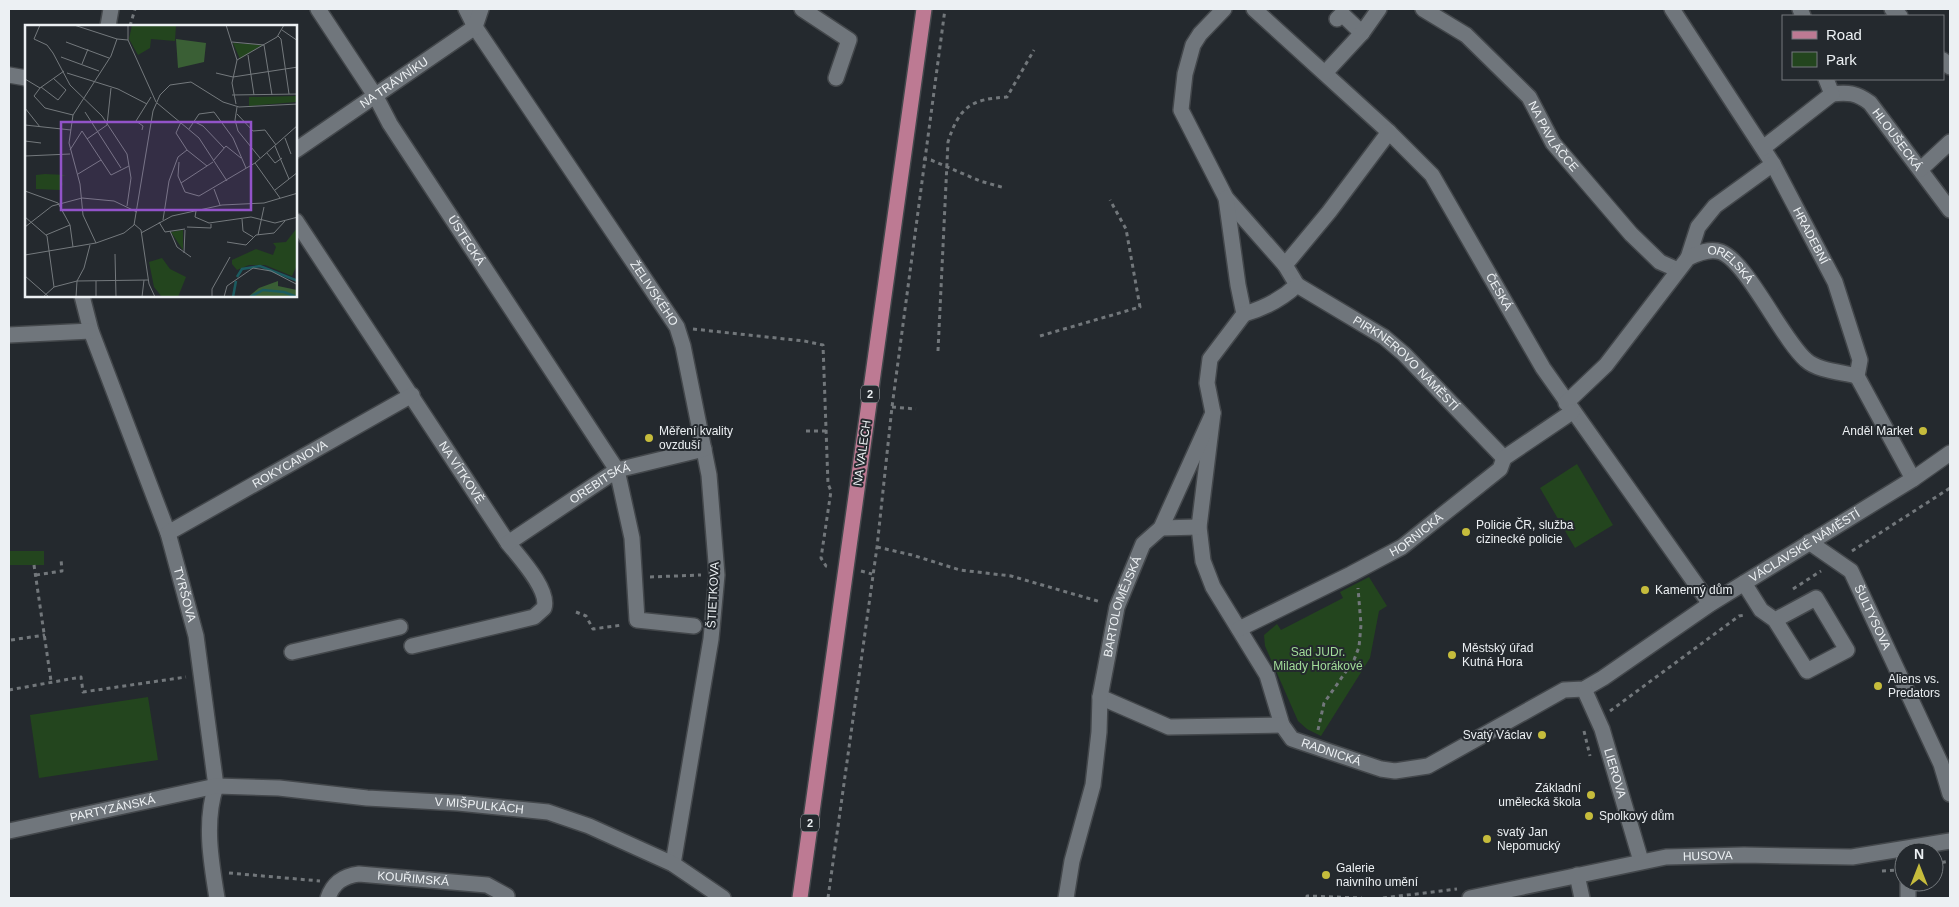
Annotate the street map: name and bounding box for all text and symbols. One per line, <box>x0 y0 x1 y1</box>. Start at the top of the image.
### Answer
legend <box>1782 15 1944 80</box>
inset map <box>25 25 298 298</box>
text: Road <box>1826 26 1862 43</box>
text: Park <box>1826 51 1857 68</box>
street label: NA TRÁVNÍKU <box>357 54 431 111</box>
street label: NA PAVLÁČCE <box>1525 99 1581 174</box>
street label: HLOUŠECKÁ <box>1869 106 1926 173</box>
street label: HRADEBNÍ <box>1790 205 1832 267</box>
street label: ÚSTECKÁ <box>445 212 489 268</box>
street label: ORELSKÁ <box>1707 243 1757 286</box>
street label: ŽELIVSKÉHO <box>627 257 681 328</box>
street label: ČESKÁ <box>1483 270 1516 313</box>
street label: PIRKNEROVO NÁMĚSTÍ <box>1351 313 1463 414</box>
road number: 2 <box>861 386 879 402</box>
street label: NA VALECH <box>850 419 874 487</box>
place label: Měření kvality ovzduší <box>659 424 733 452</box>
place label: Anděl Market <box>1842 424 1914 438</box>
marker: Anděl Market <box>1917 425 1929 437</box>
marker: Měření kvality ovzduší <box>643 432 655 444</box>
street label: ROKYCANOVA <box>250 437 330 491</box>
street label: NA VÍTKOVĚ <box>436 439 488 506</box>
street label: OREBITSKÁ <box>567 459 631 507</box>
street label: VÁCLAVSKÉ NÁMĚSTÍ <box>1747 505 1863 585</box>
street label: HORNICKÁ <box>1387 509 1446 559</box>
place label: Policie ČR, služba cizinecké policie <box>1476 517 1574 546</box>
marker: Policie ČR, služba cizinecké policie <box>1460 526 1472 538</box>
street label: BARTOLOMĚJSKÁ <box>1101 554 1144 658</box>
street label: ŠTIETKOVA <box>703 561 722 629</box>
street label: TYRŠOVA <box>171 565 199 624</box>
street label: ŠULTYSOVA <box>1851 582 1894 652</box>
place label: Kamenný dům <box>1655 583 1732 597</box>
marker: Kamenný dům <box>1639 584 1651 596</box>
place label: Městský úřad Kutná Hora <box>1462 641 1533 669</box>
park label: Sad JUDr. Milady Horákové <box>1273 645 1363 673</box>
marker: Městský úřad Kutná Hora <box>1446 649 1458 661</box>
place label: Aliens vs. Predators <box>1888 672 1940 700</box>
marker: Aliens vs. Predators <box>1872 680 1884 692</box>
place label: Svatý Václav <box>1463 728 1532 742</box>
marker: Svatý Václav <box>1536 729 1548 741</box>
street label: RADNICKÁ <box>1300 736 1363 769</box>
street label: LIEROVA <box>1601 747 1629 800</box>
place label: Základní umělecká škola <box>1498 781 1582 809</box>
marker: Základní umělecká škola <box>1585 789 1597 801</box>
street label: PARTYZÁNSKÁ <box>69 791 157 825</box>
street label: V MIŠPULKÁCH <box>434 795 525 817</box>
place label: Spolkový dům <box>1599 809 1674 823</box>
marker: Spolkový dům <box>1583 810 1595 822</box>
road number: 2 <box>801 814 819 831</box>
place label: svatý Jan Nepomucký <box>1497 825 1560 853</box>
marker: svatý Jan Nepomucký <box>1481 833 1493 845</box>
north arrow <box>1894 842 1944 892</box>
text: N <box>1914 846 1924 862</box>
street label: HUSOVA <box>1683 848 1733 864</box>
place label: Galerie naivního umění <box>1336 861 1419 889</box>
street label: KOUŘIMSKÁ <box>377 869 450 889</box>
marker: Galerie naivního umění <box>1320 869 1332 881</box>

